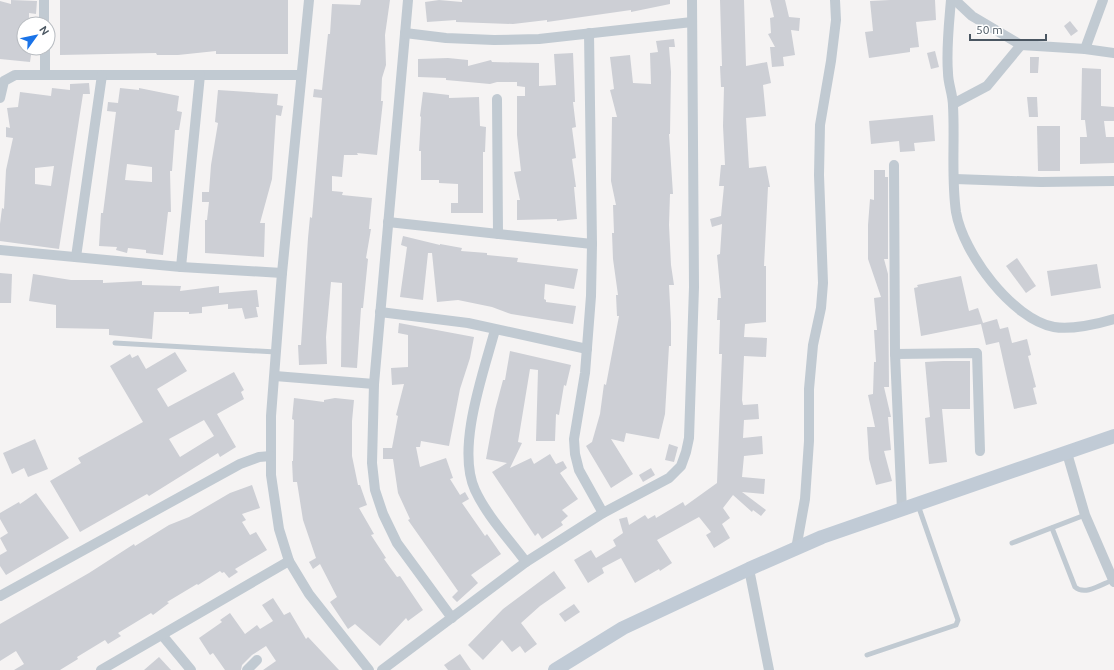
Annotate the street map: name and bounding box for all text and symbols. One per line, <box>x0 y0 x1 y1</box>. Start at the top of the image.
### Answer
north arrow <box>16 16 56 56</box>
scale bar <box>970 16 1046 42</box>
text: 50 m <box>976 23 1003 36</box>
text: N <box>37 24 52 37</box>

